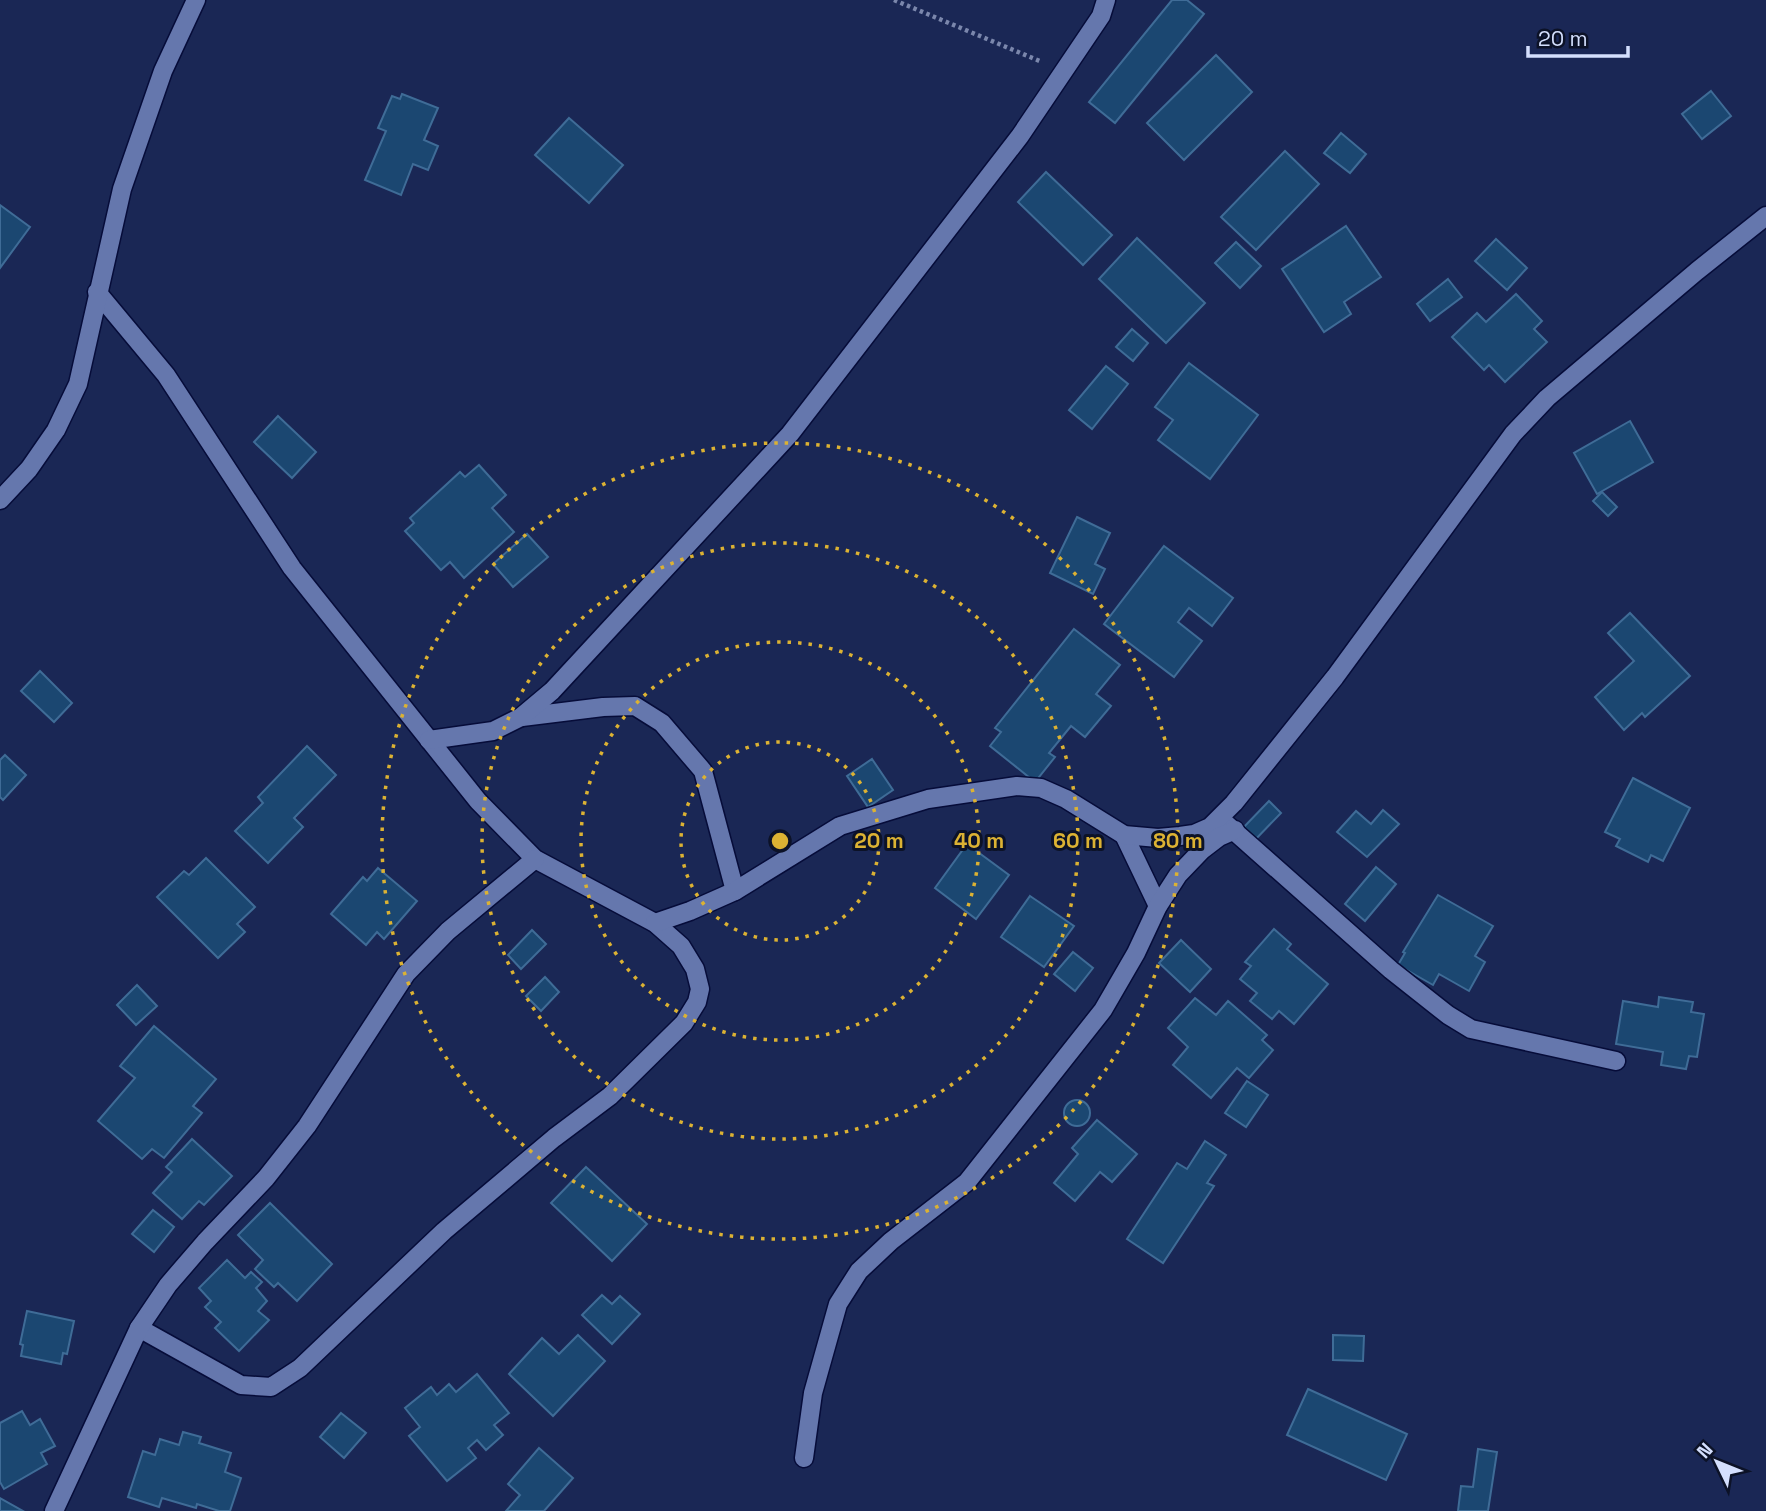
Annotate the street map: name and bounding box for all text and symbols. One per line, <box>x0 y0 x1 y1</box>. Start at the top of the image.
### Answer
scale bar <box>1528 14 1628 58</box>
text: 20 m <box>1538 25 1588 52</box>
text: 20 m <box>854 827 904 854</box>
text: 40 m <box>954 827 1004 854</box>
text: 60 m <box>1053 827 1103 854</box>
text: 80 m <box>1153 827 1203 854</box>
centre of rings <box>768 829 792 853</box>
north arrow <box>1682 1427 1752 1497</box>
text: N <box>1691 1438 1718 1464</box>

